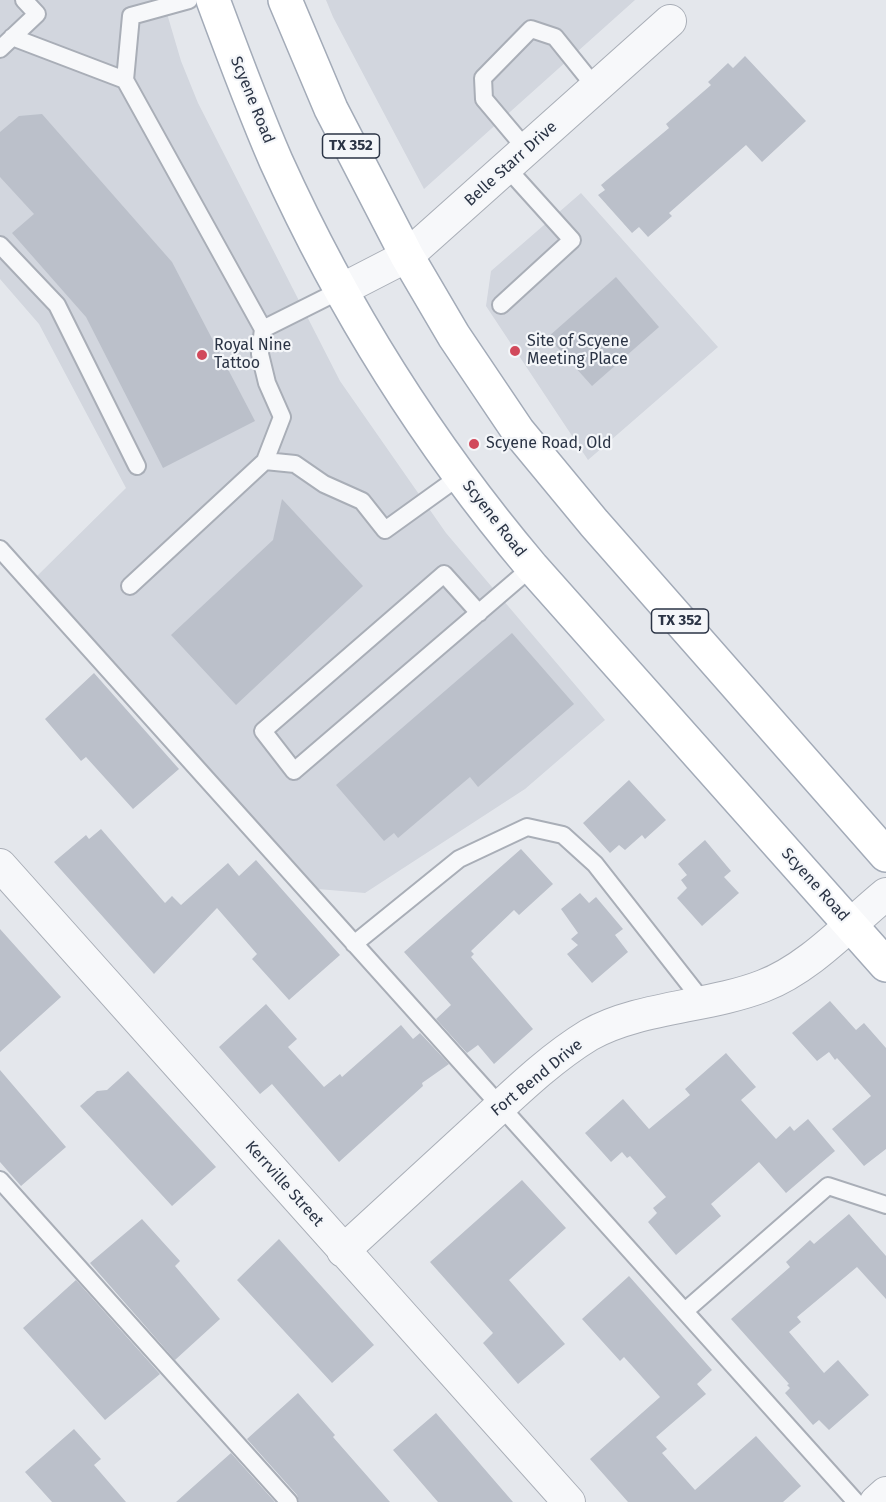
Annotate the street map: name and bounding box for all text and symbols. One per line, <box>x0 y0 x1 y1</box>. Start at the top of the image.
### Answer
street label: Scyene Road <box>226 54 278 146</box>
street label: Belle Starr Drive <box>461 117 561 211</box>
road number: TX 352 <box>322 134 380 158</box>
place label: Site of Scyene Meeting Place <box>527 332 629 370</box>
place label: Royal Nine Tattoo <box>214 336 291 374</box>
marker: Site of Scyene Meeting Place <box>508 344 522 358</box>
marker: Royal Nine Tattoo <box>195 348 209 362</box>
place label: Scyene Road, Old <box>486 434 611 454</box>
marker: Scyene Road, Old <box>467 437 481 451</box>
street label: Scyene Road <box>458 477 530 561</box>
road number: TX 352 <box>652 609 708 633</box>
street label: Scyene Road <box>777 844 853 926</box>
street label: Fort Bend Drive <box>487 1035 587 1121</box>
street label: Kerrville Street <box>241 1137 327 1231</box>

